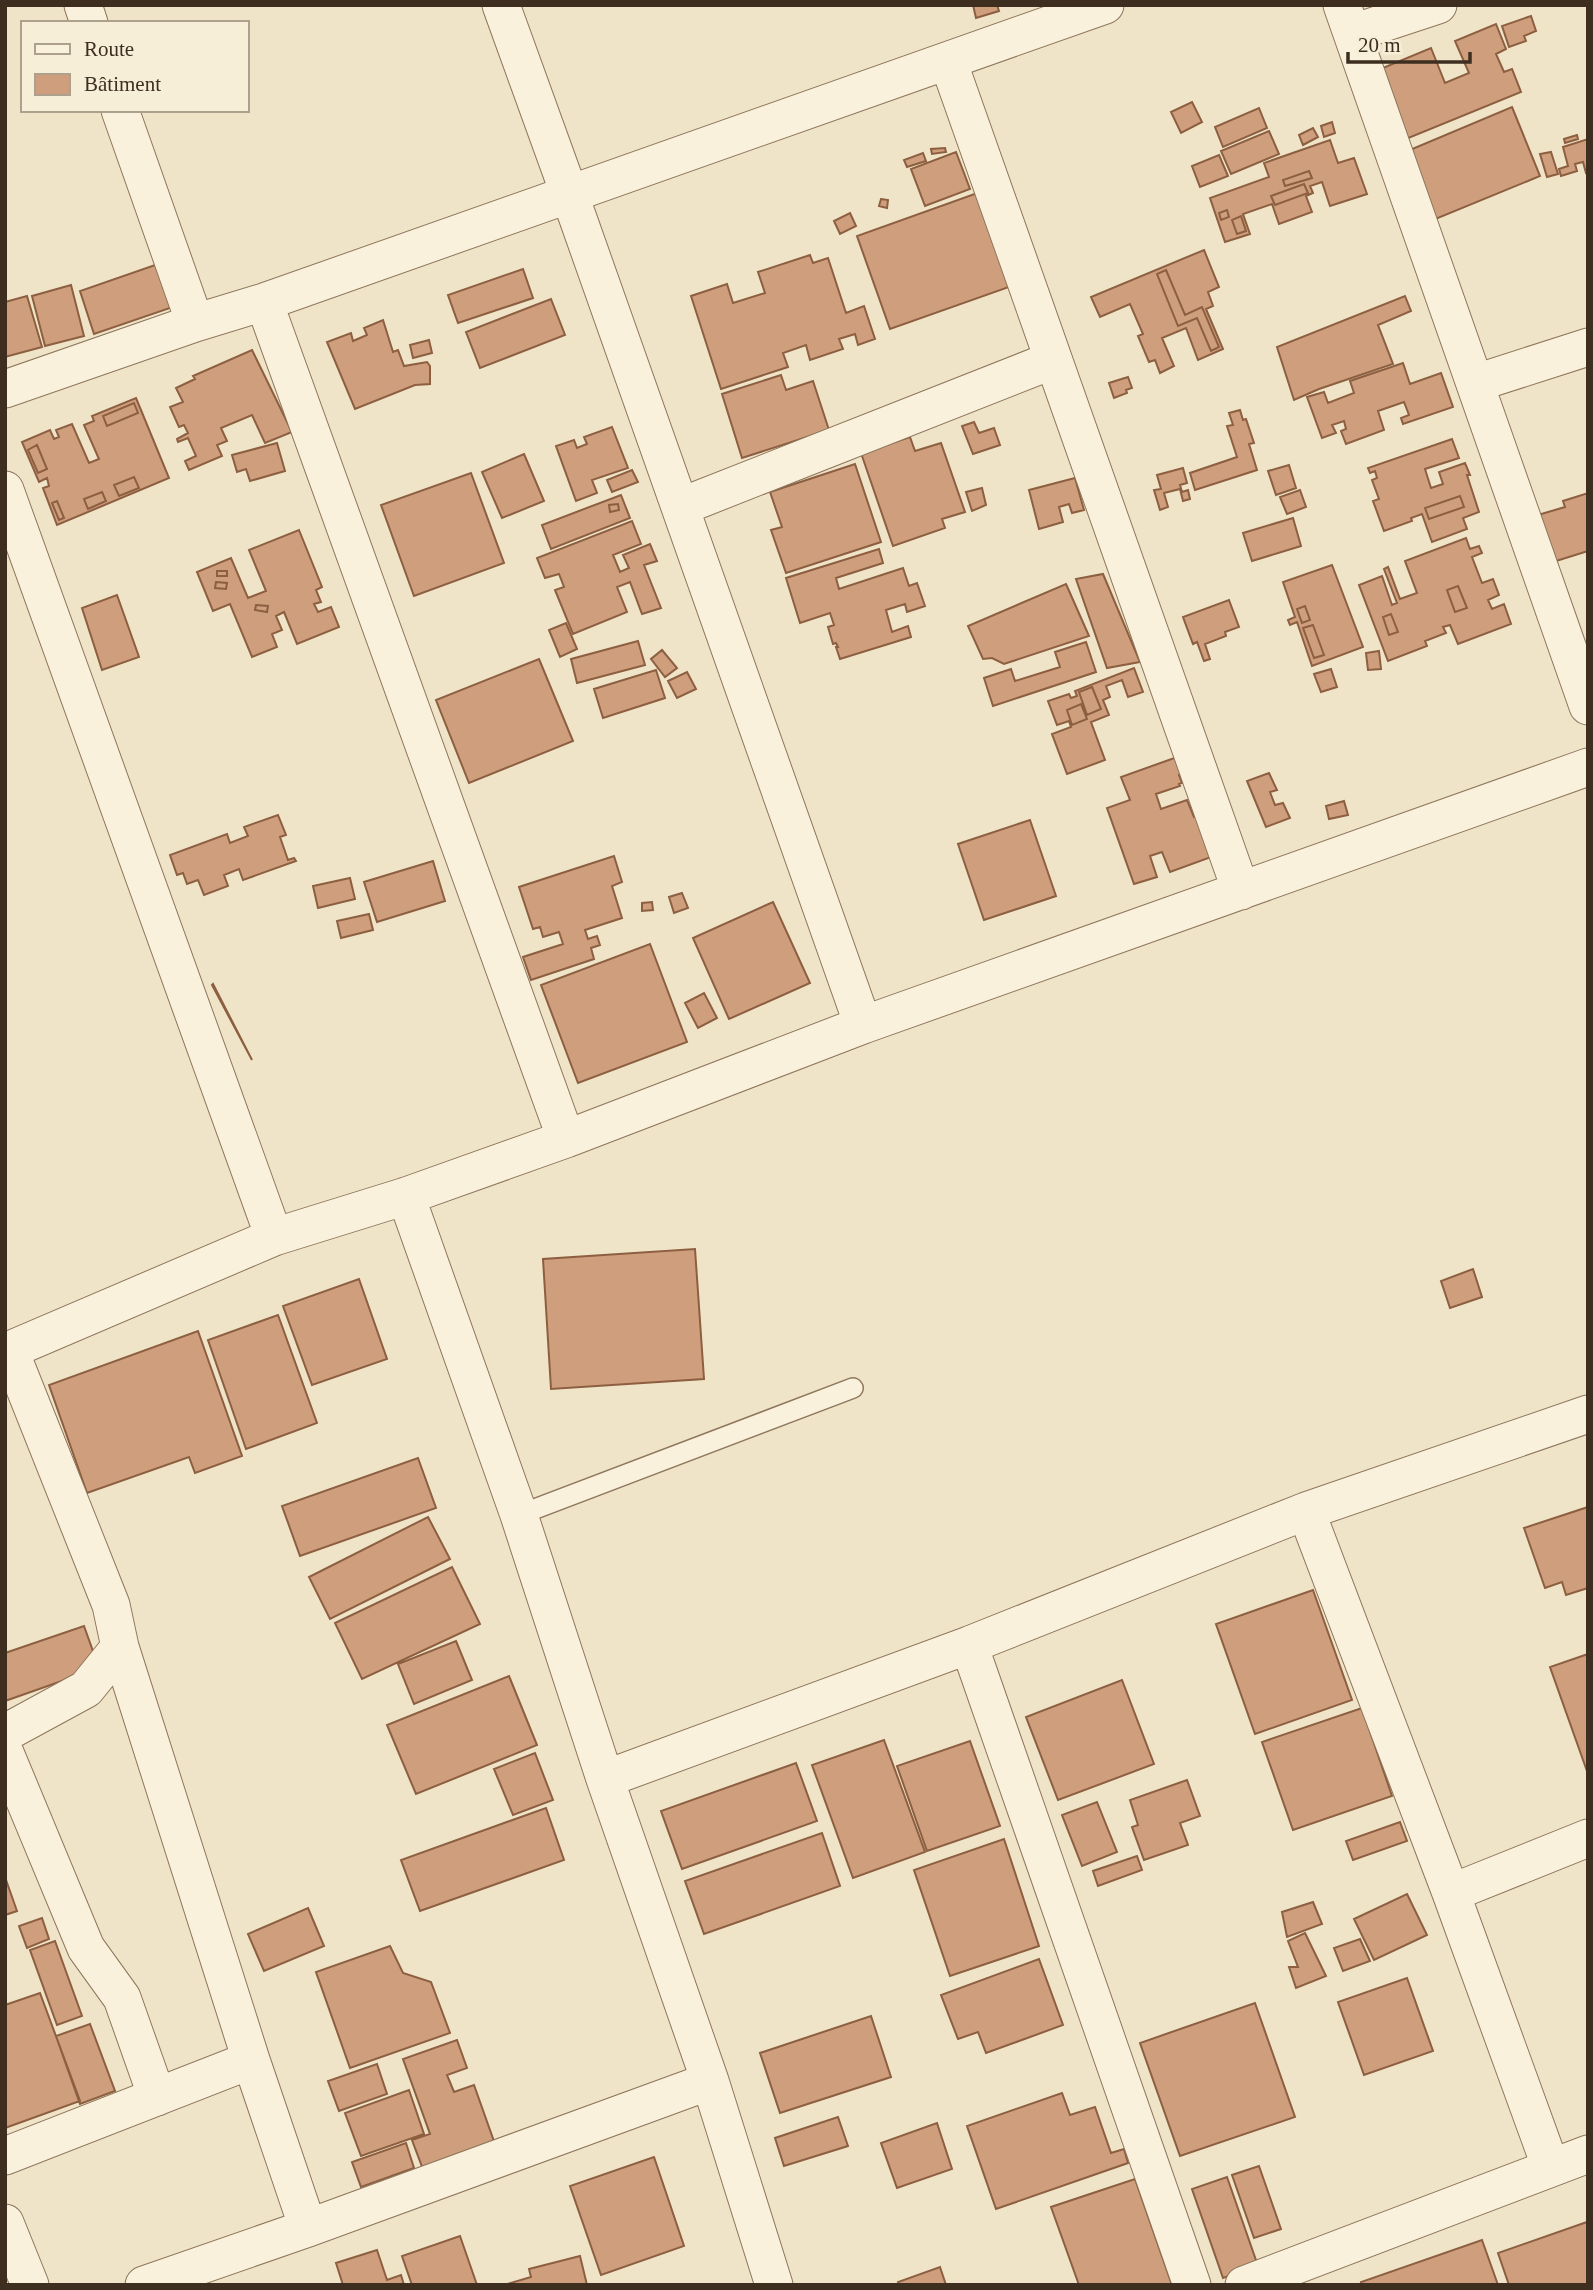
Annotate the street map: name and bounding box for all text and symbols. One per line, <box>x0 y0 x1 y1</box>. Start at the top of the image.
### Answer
legend <box>21 21 248 112</box>
scale bar <box>1348 21 1470 65</box>
text: 20 m <box>1358 33 1401 57</box>
text: Route <box>84 37 134 61</box>
text: Bâtiment <box>84 72 161 96</box>

